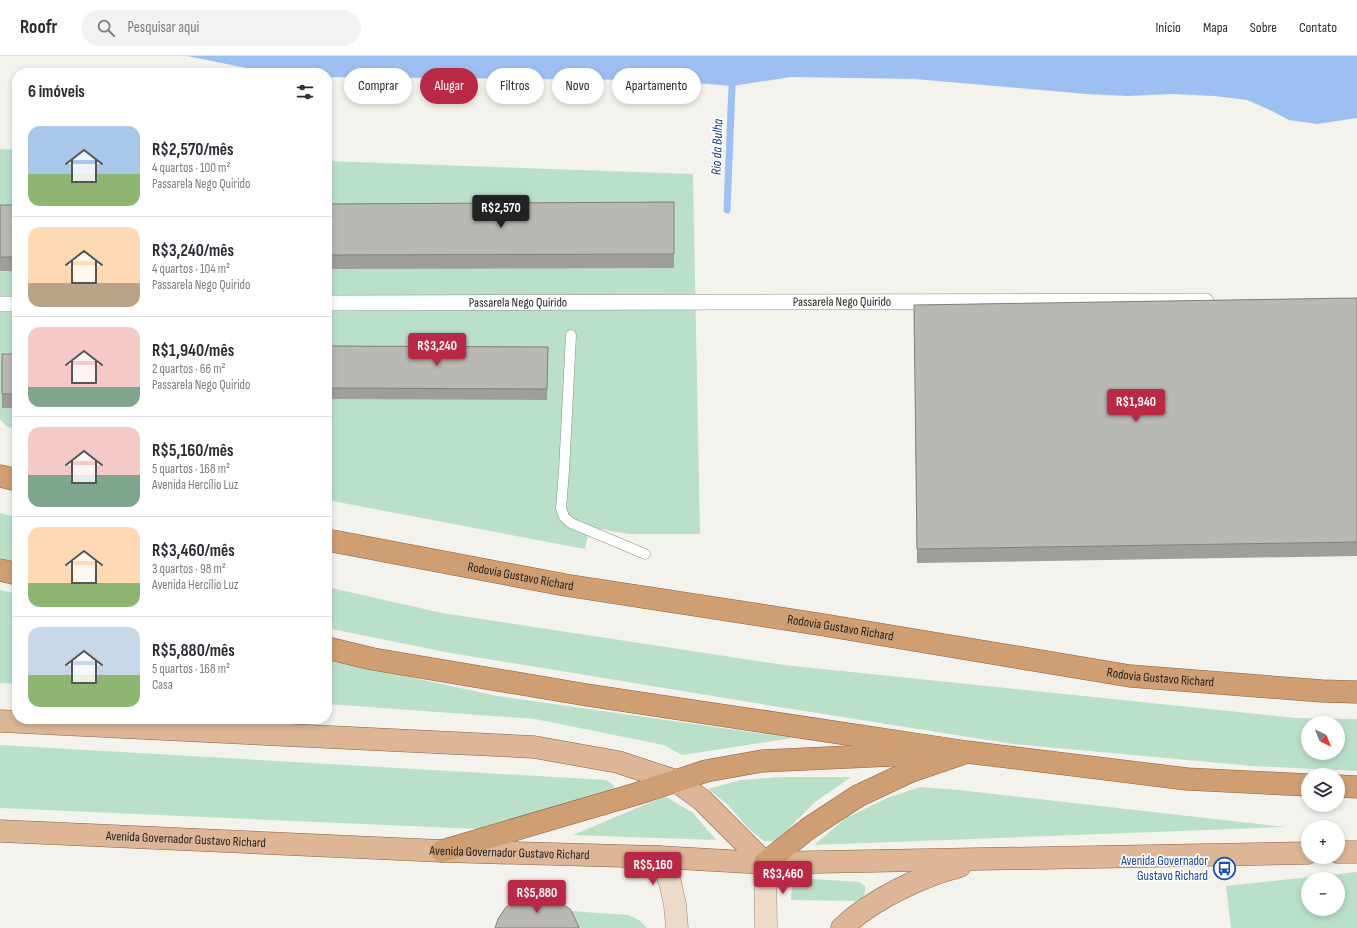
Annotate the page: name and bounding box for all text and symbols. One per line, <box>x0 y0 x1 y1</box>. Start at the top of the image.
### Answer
search box <box>81 10 361 46</box>
text: Roofr <box>20 16 57 39</box>
icon: search <box>95 17 117 39</box>
text: Pesquisar aqui <box>127 18 199 37</box>
text: Início <box>1155 19 1181 36</box>
text: Mapa <box>1203 19 1228 36</box>
text: Sobre <box>1250 19 1277 36</box>
text: Contato <box>1299 19 1337 36</box>
chip: Comprar <box>344 68 412 104</box>
chip: Alugar <box>420 68 478 104</box>
chip: Filtros <box>486 68 544 104</box>
chip: Novo <box>552 68 604 104</box>
chip: Apartamento <box>612 68 701 104</box>
icon: filters <box>294 81 316 103</box>
text: 6 imóveis <box>28 82 85 102</box>
water label: Rio da Bulha <box>708 118 726 175</box>
text: R$2,570/mês <box>152 140 234 160</box>
icon: home <box>60 142 108 190</box>
text: 4 quartos · 100 m² <box>152 160 230 176</box>
text: Passarela Nego Quirido <box>152 176 250 192</box>
pin: R$2,570 <box>464 195 538 229</box>
text: R$2,570 <box>481 200 521 216</box>
text: R$3,240/mês <box>152 241 234 261</box>
icon: home <box>60 243 108 291</box>
text: 4 quartos · 104 m² <box>152 261 230 277</box>
text: Passarela Nego Quirido <box>152 277 250 293</box>
street label: Passarela Nego Quirido <box>469 294 567 311</box>
street label: Passarela Nego Quirido <box>793 294 891 310</box>
pin: R$3,240 <box>400 333 474 367</box>
text: R$3,240 <box>417 338 457 354</box>
text: R$1,940/mês <box>152 341 234 361</box>
icon: home <box>60 343 108 391</box>
text: 2 quartos · 66 m² <box>152 361 226 377</box>
text: Passarela Nego Quirido <box>152 377 250 393</box>
pin: R$1,940 <box>1099 389 1173 423</box>
text: R$1,940 <box>1116 394 1156 410</box>
text: R$5,160/mês <box>152 441 233 461</box>
icon: home <box>60 443 108 491</box>
text: 5 quartos · 168 m² <box>152 461 230 477</box>
text: Avenida Hercílio Luz <box>152 477 239 493</box>
text: R$3,460/mês <box>152 541 235 561</box>
icon: home <box>60 543 108 591</box>
street label: Rodovia Gustavo Richard <box>466 559 575 594</box>
text: 3 quartos · 98 m² <box>152 561 226 577</box>
text: Avenida Hercílio Luz <box>152 577 239 593</box>
street label: Rodovia Gustavo Richard <box>786 611 895 644</box>
text: R$5,880/mês <box>152 641 235 661</box>
icon: home <box>60 643 108 691</box>
text: 5 quartos · 168 m² <box>152 661 230 677</box>
street label: Rodovia Gustavo Richard <box>1106 664 1215 691</box>
text: Casa <box>152 677 173 693</box>
north arrow <box>1301 716 1345 760</box>
map controls <box>1301 716 1345 916</box>
button: layers <box>1301 768 1345 812</box>
button: + <box>1301 820 1345 864</box>
street label: Avenida Governador Gustavo Richard <box>104 828 266 851</box>
street label: Avenida Governador Gustavo Richard <box>428 842 590 863</box>
pin: R$5,160 <box>616 852 690 886</box>
place label: Avenida Governador Gustavo Richard <box>1120 853 1208 884</box>
bus stop icon: Avenida Governador Gustavo Richard <box>1211 855 1237 881</box>
text: R$5,160 <box>633 857 673 873</box>
pin: R$3,460 <box>746 861 820 895</box>
text: R$3,460 <box>763 866 803 882</box>
button: − <box>1301 872 1345 916</box>
pin: R$5,880 <box>500 880 574 914</box>
text: R$5,880 <box>517 885 557 901</box>

